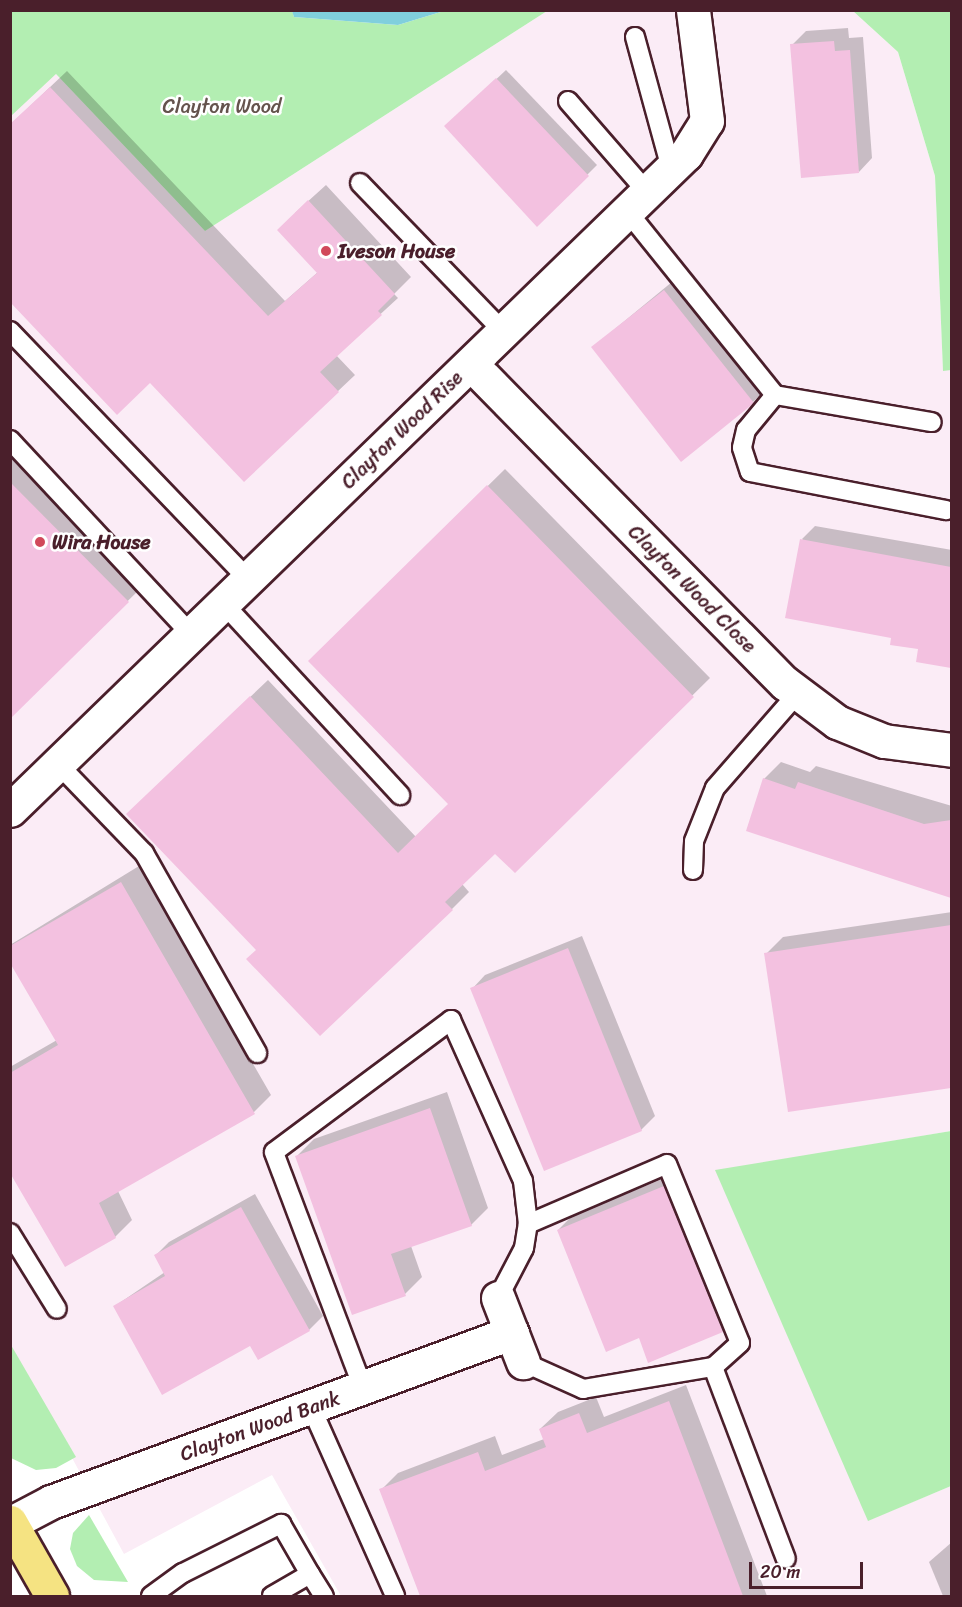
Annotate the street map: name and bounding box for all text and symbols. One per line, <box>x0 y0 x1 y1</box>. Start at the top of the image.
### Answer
park label: Clayton Wood <box>162 94 282 118</box>
place label: Iveson House <box>338 239 455 263</box>
marker: Iveson House <box>319 244 333 258</box>
street label: Clayton Wood Rise <box>336 365 468 495</box>
street label: Clayton Wood Close <box>623 520 761 658</box>
place label: Wira House <box>52 530 150 554</box>
marker: Wira House <box>33 535 47 549</box>
street label: Clayton Wood Bank <box>177 1386 343 1466</box>
scale bar <box>752 1550 866 1588</box>
text: 20 m <box>760 1556 800 1588</box>

